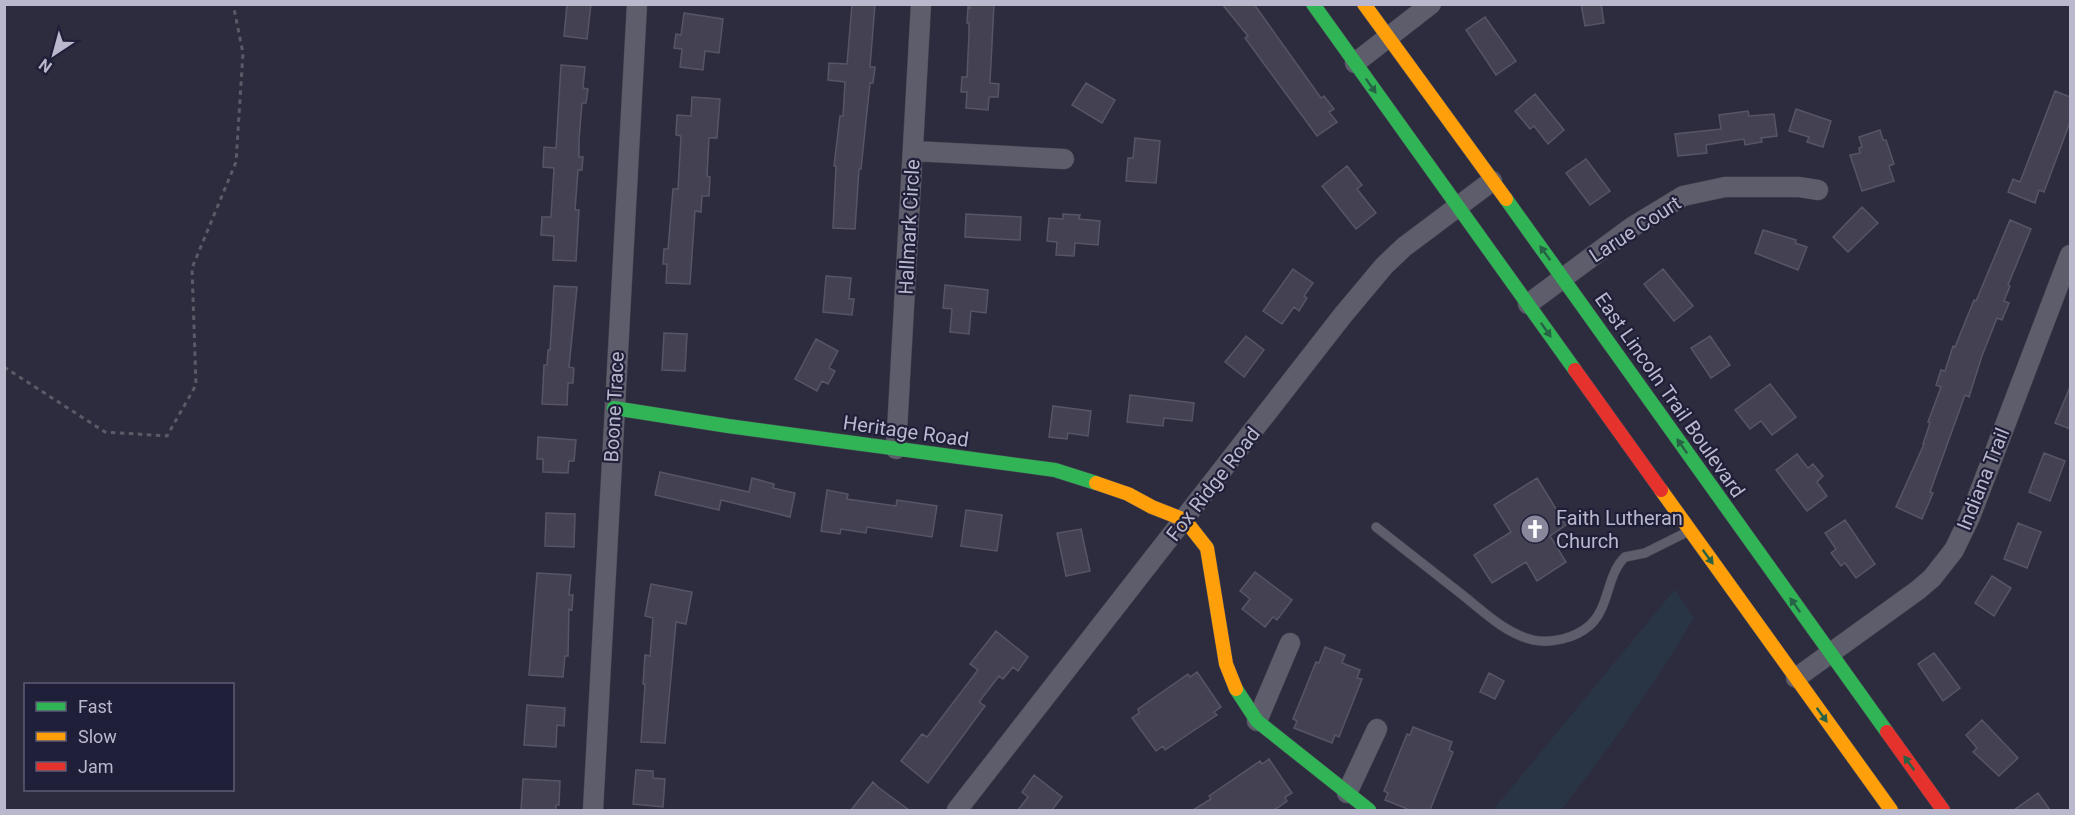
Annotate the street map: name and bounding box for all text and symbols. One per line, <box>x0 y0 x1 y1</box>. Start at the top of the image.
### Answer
north arrow <box>24 24 84 84</box>
text: N <box>35 55 56 77</box>
one-way arrow <box>1365 78 1377 94</box>
street label: Hallmark Circle <box>893 159 925 295</box>
street label: Larue Court <box>1585 191 1685 267</box>
one-way arrow <box>1539 245 1551 260</box>
street label: East Lincoln Trail Boulevard <box>1590 288 1750 502</box>
one-way arrow <box>1540 321 1552 337</box>
street label: Boone Trace <box>599 351 629 463</box>
street label: Heritage Road <box>842 410 970 452</box>
street label: Fox Ridge Road <box>1161 422 1265 546</box>
street label: Indiana Trail <box>1952 424 2014 534</box>
one-way arrow <box>1676 438 1688 454</box>
place label: Faith Lutheran Church <box>1556 506 1683 553</box>
church icon: Faith Lutheran Church <box>1519 513 1551 545</box>
one-way arrow <box>1702 548 1714 564</box>
one-way arrow <box>1789 597 1801 613</box>
legend <box>24 683 234 791</box>
text: Fast <box>78 696 113 717</box>
one-way arrow <box>1816 707 1828 723</box>
text: Slow <box>78 726 117 747</box>
text: Jam <box>78 756 114 777</box>
one-way arrow <box>1903 756 1915 772</box>

